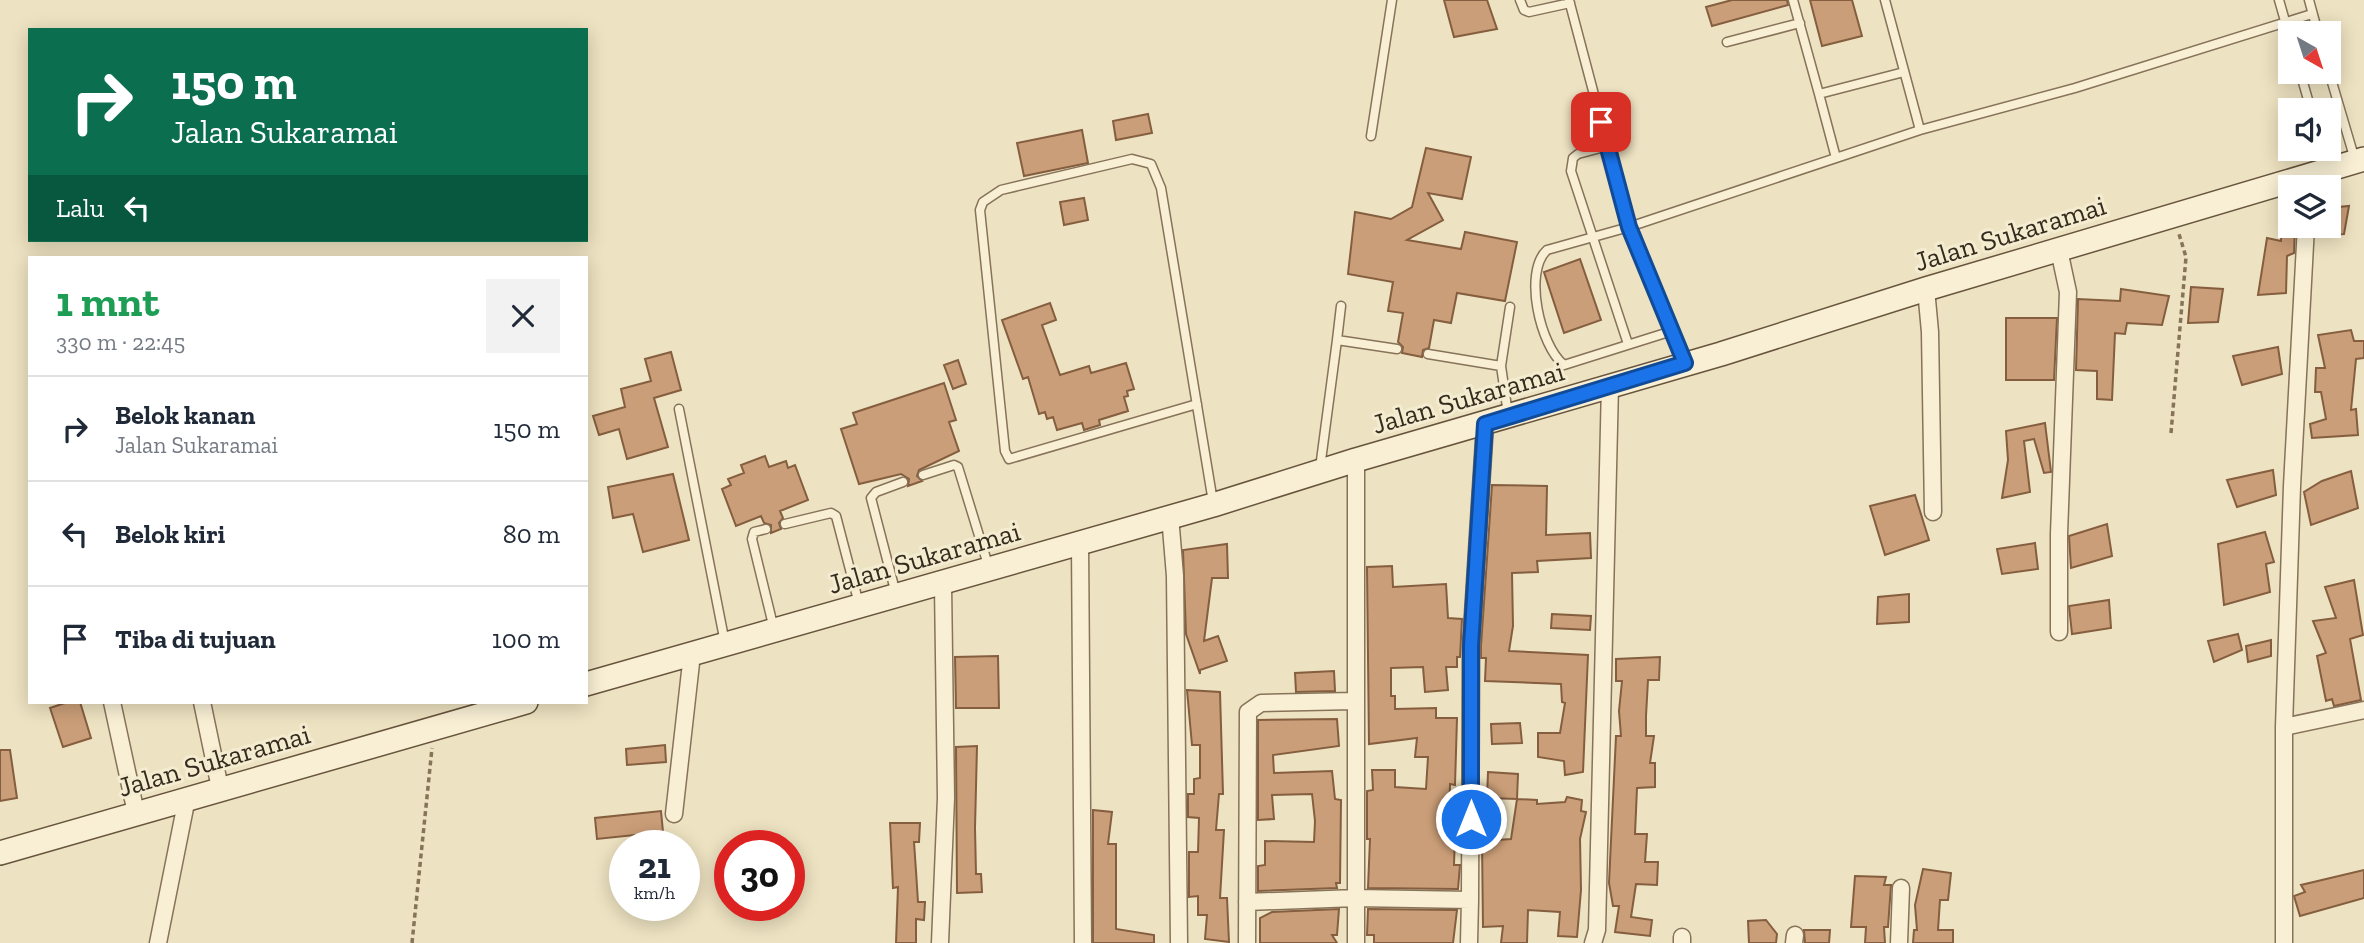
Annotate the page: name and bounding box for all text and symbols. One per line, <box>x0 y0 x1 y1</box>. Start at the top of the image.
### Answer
north arrow <box>2278 21 2342 84</box>
map controls <box>2278 21 2341 238</box>
text: 150 m <box>171 53 297 112</box>
icon: right <box>56 56 147 147</box>
pin <box>1571 92 1631 152</box>
button: sound <box>2278 98 2341 161</box>
icon: arrive <box>1582 103 1620 141</box>
text: Jalan Sukaramai <box>171 113 398 151</box>
button: layers <box>2278 175 2341 238</box>
icon: left <box>118 189 156 227</box>
street label: Jalan Sukaramai <box>1910 189 2110 278</box>
text: Lalu <box>56 192 104 224</box>
text: 1 mnt <box>56 276 159 327</box>
button: close <box>486 279 560 353</box>
text: 330 m · 22:45 <box>56 328 185 356</box>
street label: Jalan Sukaramai <box>1368 354 1568 441</box>
text: Belok kanan <box>115 399 256 431</box>
icon: right <box>56 410 94 448</box>
text: 150 m <box>493 413 560 445</box>
text: Jalan Sukaramai <box>115 431 278 459</box>
street label: Jalan Sukaramai <box>824 514 1024 601</box>
icon: left <box>56 515 94 553</box>
text: Belok kiri <box>115 518 225 550</box>
text: 80 m <box>503 518 560 550</box>
icon: arrive <box>56 620 94 658</box>
text: Tiba di tujuan <box>115 623 276 655</box>
text: 100 m <box>492 623 560 655</box>
street label: Jalan Sukaramai <box>114 717 314 804</box>
position arrow <box>1434 782 1508 856</box>
speed limit sign: 30 <box>714 830 805 921</box>
text: 21 <box>638 845 671 887</box>
text: km/h <box>634 882 675 904</box>

